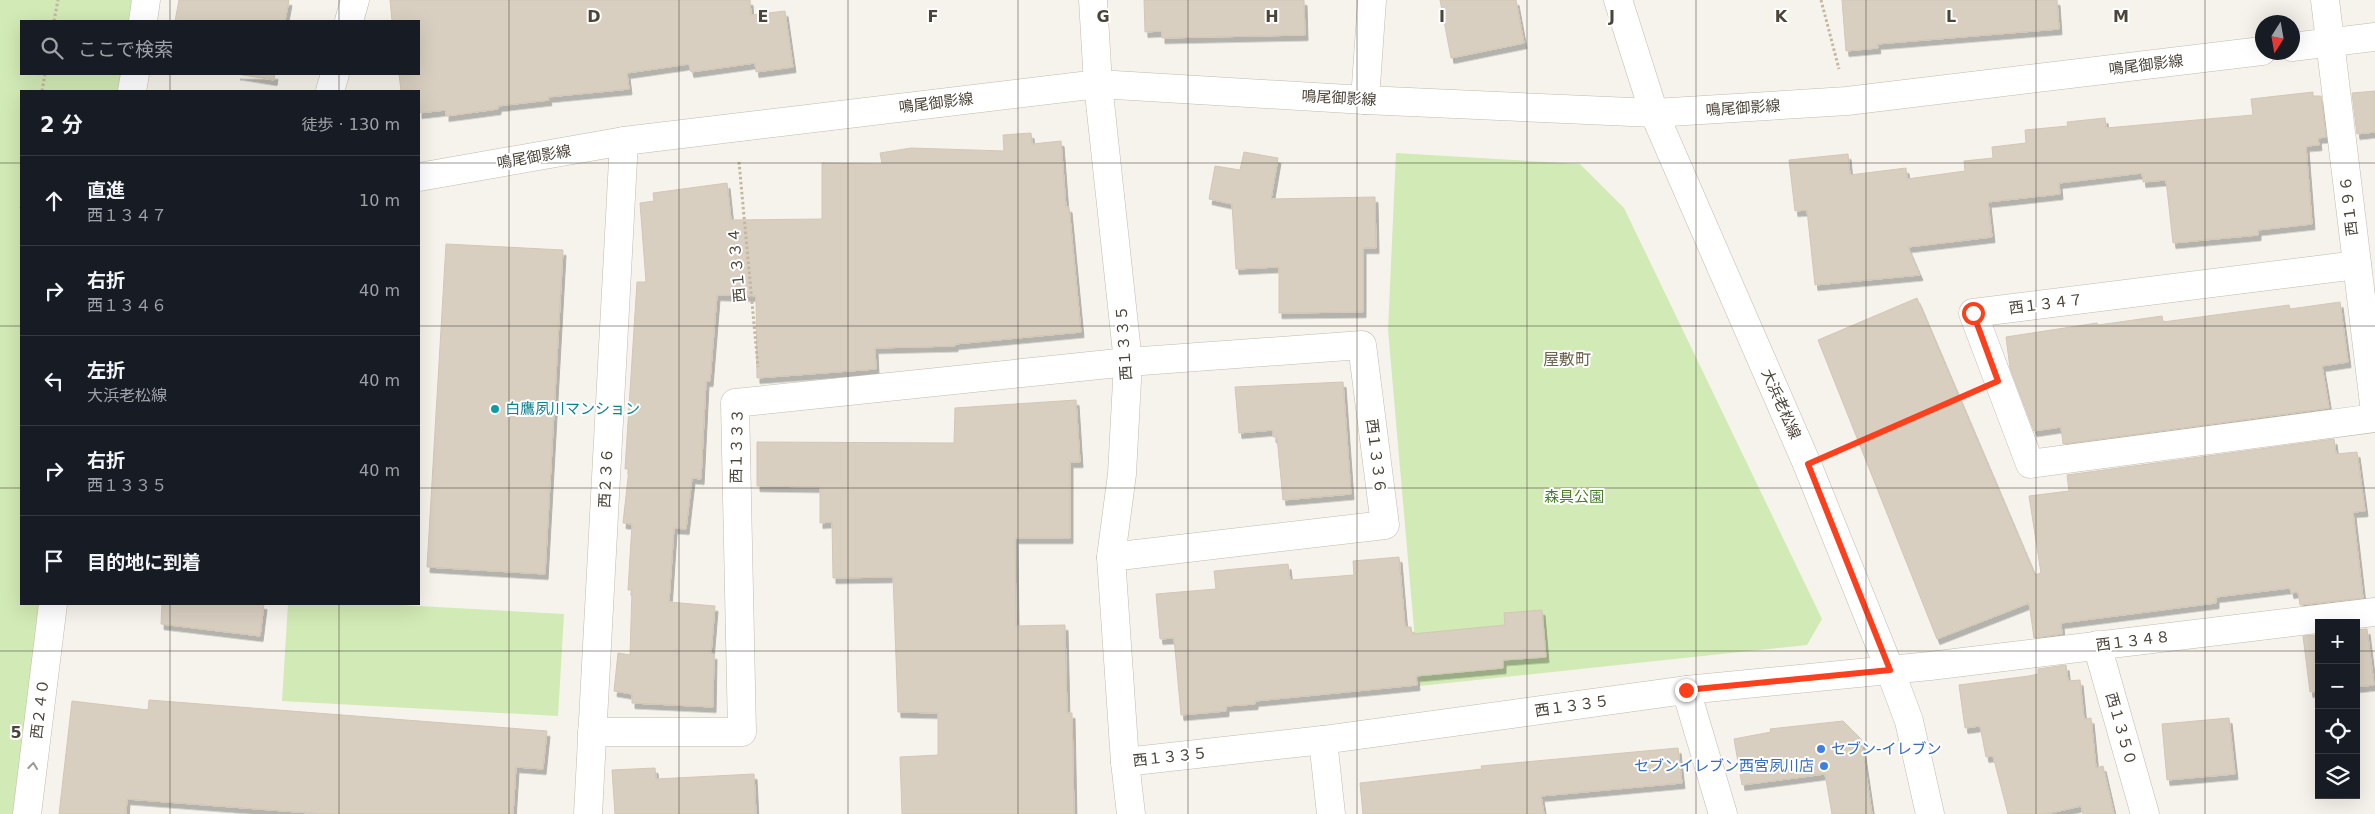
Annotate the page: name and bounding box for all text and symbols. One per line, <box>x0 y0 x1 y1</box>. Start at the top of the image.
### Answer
text: D <box>587 7 601 26</box>
text: E <box>758 7 768 26</box>
text: F <box>928 7 938 26</box>
text: G <box>1096 7 1110 26</box>
text: H <box>1265 7 1279 26</box>
text: I <box>1439 7 1445 26</box>
text: J <box>1608 7 1615 26</box>
text: K <box>1775 7 1788 26</box>
text: L <box>1946 7 1956 26</box>
text: M <box>2113 7 2129 26</box>
north arrow <box>2255 15 2300 60</box>
search box <box>20 20 420 75</box>
icon: search <box>38 34 66 62</box>
text: ここで検索 <box>78 38 173 60</box>
street label: 鳴尾御影線 <box>2108 51 2184 79</box>
street label: 鳴尾御影線 <box>1301 87 1377 109</box>
street label: 鳴尾御影線 <box>898 89 974 117</box>
street label: 鳴尾御影線 <box>1705 96 1781 120</box>
text: 2 分 <box>40 113 83 137</box>
text: 徒歩 · 130 m <box>302 115 400 134</box>
street label: 鳴尾御影線 <box>495 142 573 172</box>
street label: 西１９６ <box>2336 175 2362 237</box>
text: 直進 <box>87 179 125 201</box>
icon: ahead <box>40 187 68 215</box>
text: 10 m <box>359 191 400 210</box>
text: 西１３４７ <box>87 206 167 225</box>
street label: 西１３３４ <box>725 227 749 303</box>
text: 右折 <box>87 269 125 291</box>
icon: right <box>40 277 68 305</box>
text: 40 m <box>359 281 400 300</box>
street label: 西１３４７ <box>2008 290 2084 318</box>
text: 西１３４６ <box>87 296 167 315</box>
route start <box>1962 302 1985 325</box>
street label: 西１３３５ <box>1112 305 1136 381</box>
district label: 屋敷町 <box>1543 350 1591 369</box>
text: 左折 <box>87 359 125 381</box>
street label: 大浜老松線 <box>1758 366 1804 442</box>
icon: left <box>40 367 68 395</box>
text: 40 m <box>359 371 400 390</box>
text: 大浜老松線 <box>87 386 167 405</box>
place label: 白鷹夙川マンション <box>505 400 640 418</box>
marker: 白鷹夙川マンション <box>489 403 501 415</box>
street label: 西１３３３ <box>727 408 747 484</box>
street label: 西１３３６ <box>1362 418 1390 494</box>
street label: 西２３６ <box>595 448 617 508</box>
text: 右折 <box>87 449 125 471</box>
icon: right <box>40 457 68 485</box>
text: 40 m <box>359 461 400 480</box>
text: 西１３３５ <box>87 476 167 495</box>
park label: 森具公園 <box>1544 488 1604 506</box>
icon: arrive <box>40 547 68 575</box>
text: 目的地に到着 <box>87 551 201 573</box>
map controls <box>2315 619 2360 799</box>
button: + <box>2315 619 2360 664</box>
street label: 西１３４８ <box>2095 627 2171 655</box>
button: − <box>2315 664 2360 709</box>
street label: 西２４０ <box>27 678 53 740</box>
route end <box>1675 679 1698 702</box>
street label: 西１３５０ <box>2102 690 2140 768</box>
street label: 西１３３５ <box>1534 692 1610 720</box>
button: locate <box>2315 709 2360 754</box>
text: 5 <box>10 723 22 742</box>
place label: セブン-イレブン <box>1831 740 1941 758</box>
marker: セブン-イレブン <box>1815 743 1827 755</box>
street label: 西１３３５ <box>1132 744 1208 770</box>
button: layers <box>2315 754 2360 799</box>
place label: セブンイレブン西宮夙川店 <box>1634 757 1814 775</box>
marker: セブンイレブン西宮夙川店 <box>1818 760 1830 772</box>
one-way arrow <box>27 761 38 769</box>

